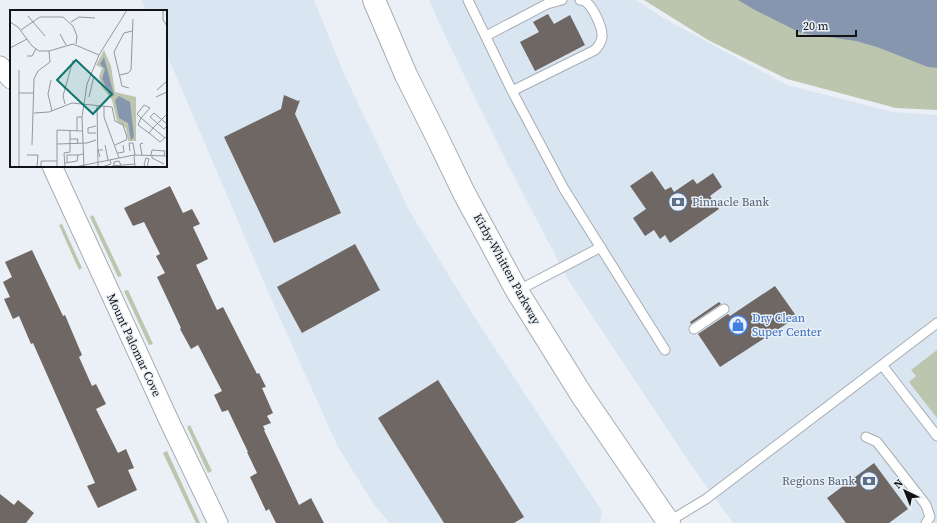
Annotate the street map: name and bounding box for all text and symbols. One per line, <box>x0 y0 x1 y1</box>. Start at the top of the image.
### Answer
inset map <box>10 10 167 167</box>
scale bar <box>797 12 856 38</box>
text: 20 m <box>803 18 829 34</box>
bank icon: Pinnacle Bank <box>667 191 689 213</box>
place label: Pinnacle Bank <box>692 194 770 210</box>
street label: Kirby-Whitten Parkway <box>470 211 545 328</box>
street label: Mount Palomar Cove <box>103 291 165 399</box>
place label: Dry Clean Super Center <box>752 310 822 340</box>
shop icon: Dry Clean Super Center <box>727 314 749 336</box>
bank icon: Regions Bank <box>858 470 880 492</box>
north arrow <box>885 471 925 511</box>
place label: Regions Bank <box>782 473 855 489</box>
text: N <box>890 476 907 492</box>

